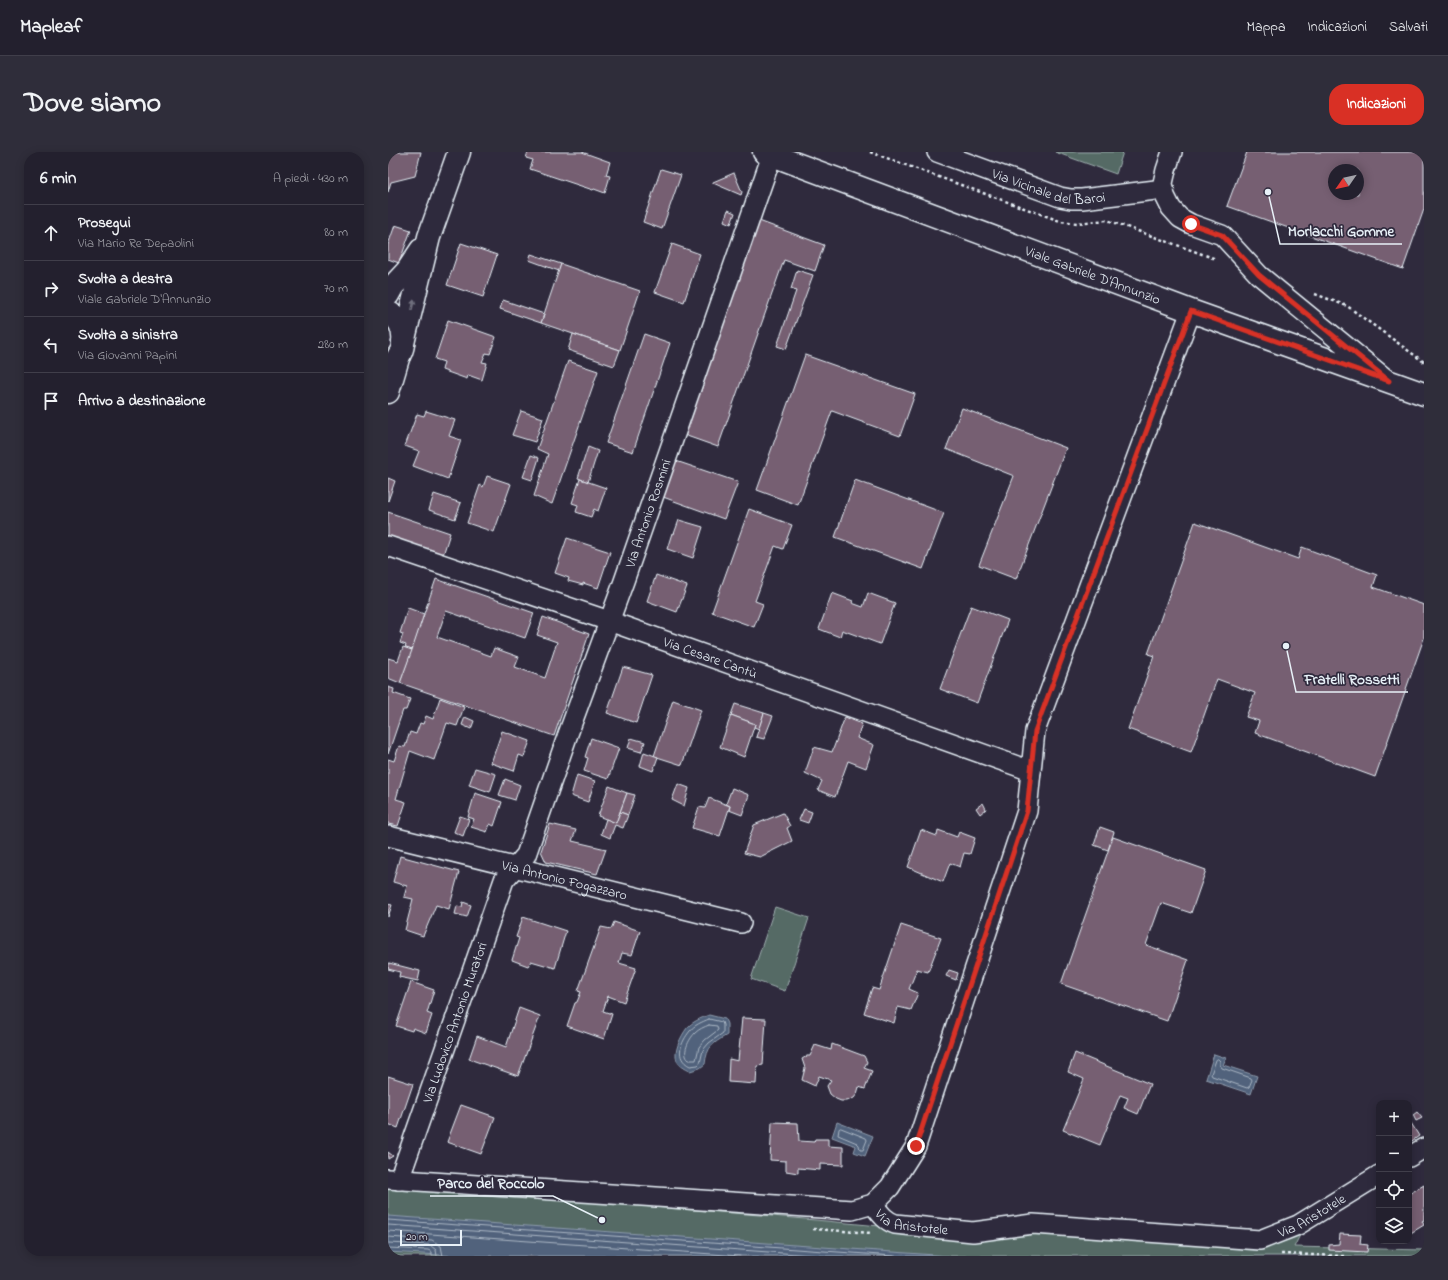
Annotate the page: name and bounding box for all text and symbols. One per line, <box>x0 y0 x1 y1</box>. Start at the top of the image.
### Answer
text: Mapleaf <box>20 14 82 41</box>
text: Mappa <box>1247 17 1285 38</box>
text: Indicazioni <box>1307 17 1367 38</box>
text: Salvati <box>1389 17 1428 38</box>
text: Dove siamo <box>24 84 161 125</box>
button: Indicazioni <box>1329 84 1424 125</box>
street label: Via Vicinale del Baroi <box>988 164 1107 211</box>
north arrow <box>1328 164 1364 200</box>
text: 6 min <box>40 166 76 191</box>
text: A piedi · 430 m <box>273 169 348 188</box>
text: Prosegui <box>78 212 131 234</box>
route start <box>1182 215 1200 233</box>
callout: Morlacchi Gomme <box>1280 217 1402 244</box>
text: Morlacchi Gomme <box>1288 221 1395 243</box>
icon: ahead <box>40 222 62 244</box>
text: 80 m <box>324 223 348 242</box>
text: Via Mario Re Depaolini <box>78 234 194 253</box>
street label: Viale Gabriele D'Annunzio <box>1021 241 1163 311</box>
text: Svolta a destra <box>78 268 173 290</box>
icon: right <box>40 278 62 300</box>
text: 70 m <box>324 279 348 298</box>
text: Viale Gabriele D'Annunzio <box>78 290 211 309</box>
one-way arrow <box>410 299 416 312</box>
text: Svolta a sinistra <box>78 324 178 346</box>
icon: left <box>40 334 62 356</box>
text: 280 m <box>318 335 348 354</box>
text: Via Giovanni Papini <box>78 346 177 365</box>
icon: arrive <box>40 390 62 412</box>
text: Arrivo a destinazione <box>78 390 205 412</box>
street label: Via Antonio Rosmini <box>620 457 678 572</box>
street label: Via Cesare Cantù <box>659 632 760 685</box>
callout: Fratelli Rossetti <box>1296 665 1408 692</box>
text: Fratelli Rossetti <box>1303 669 1400 691</box>
street label: Via Antonio Fogazzaro <box>498 855 629 907</box>
street label: Via Ludovico Antonio Muratori <box>417 940 493 1107</box>
map controls <box>1376 1100 1412 1244</box>
button: + <box>1376 1100 1412 1136</box>
button: − <box>1376 1136 1412 1172</box>
route end <box>907 1137 925 1155</box>
callout: Parco del Roccolo <box>430 1169 553 1196</box>
button: locate <box>1376 1172 1412 1208</box>
text: Parco del Roccolo <box>437 1173 545 1195</box>
street label: Via Aristotele <box>1274 1189 1351 1244</box>
street label: Via Aristotele <box>868 1204 950 1241</box>
button: layers <box>1376 1208 1412 1244</box>
scale bar <box>400 1228 462 1247</box>
text: 20 m <box>406 1229 428 1245</box>

